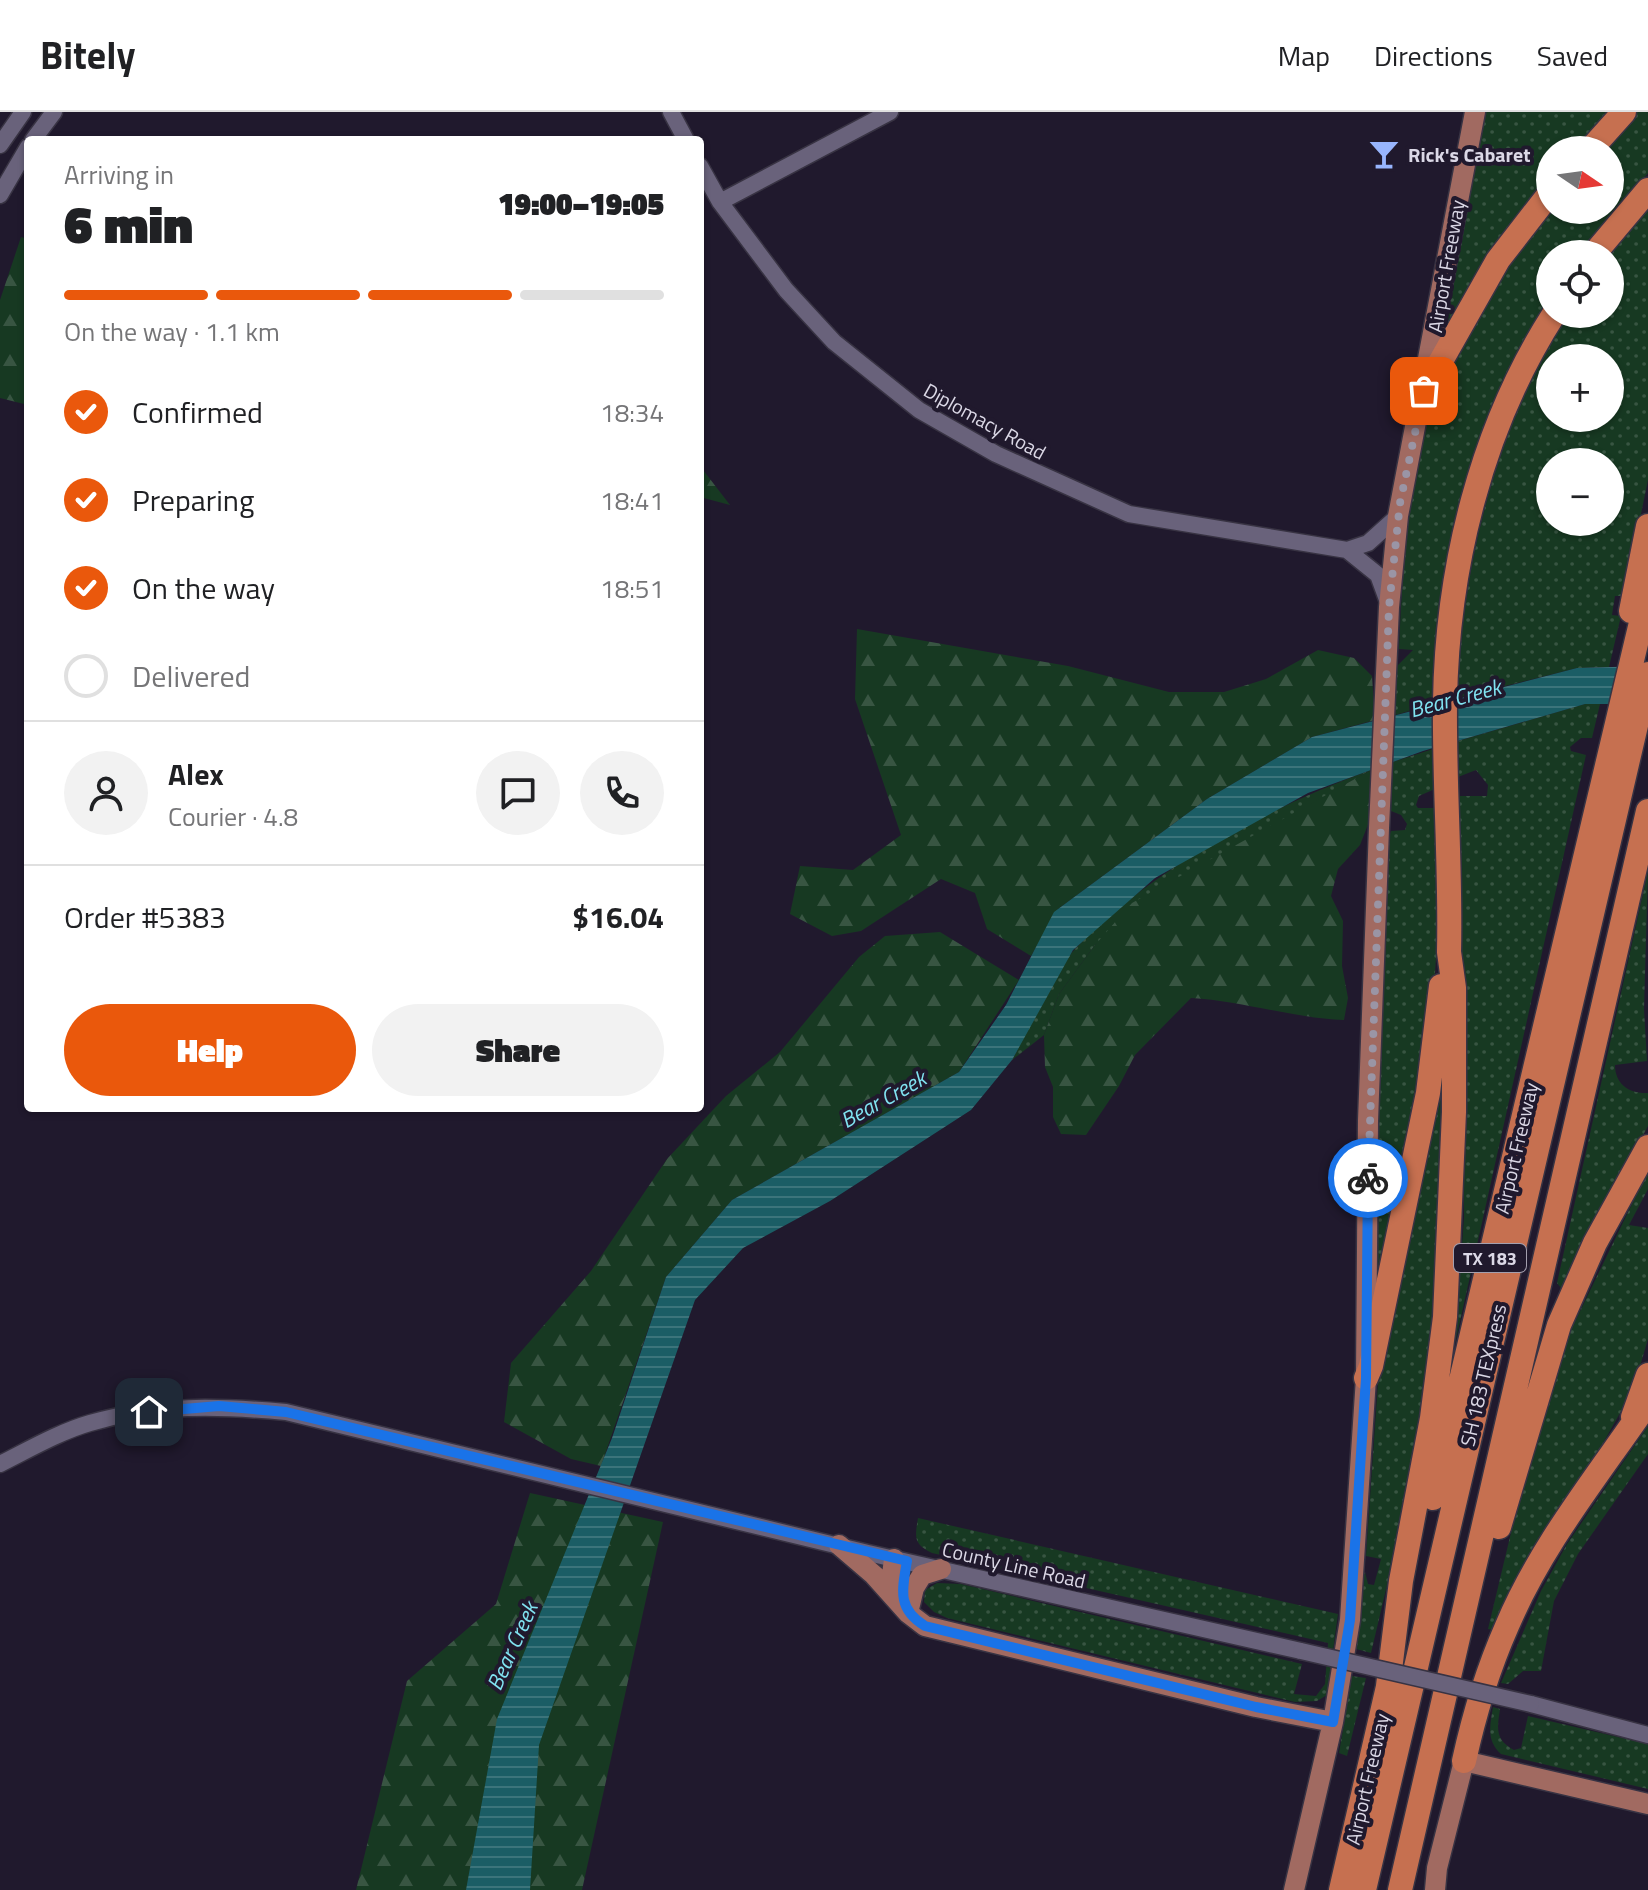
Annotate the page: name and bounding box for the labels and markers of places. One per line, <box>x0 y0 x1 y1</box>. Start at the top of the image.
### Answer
bar icon: Rick's Cabaret <box>1367 137 1401 171</box>
place label: Rick's Cabaret <box>1408 139 1531 170</box>
pin <box>1390 357 1458 425</box>
pin <box>115 1378 183 1446</box>

